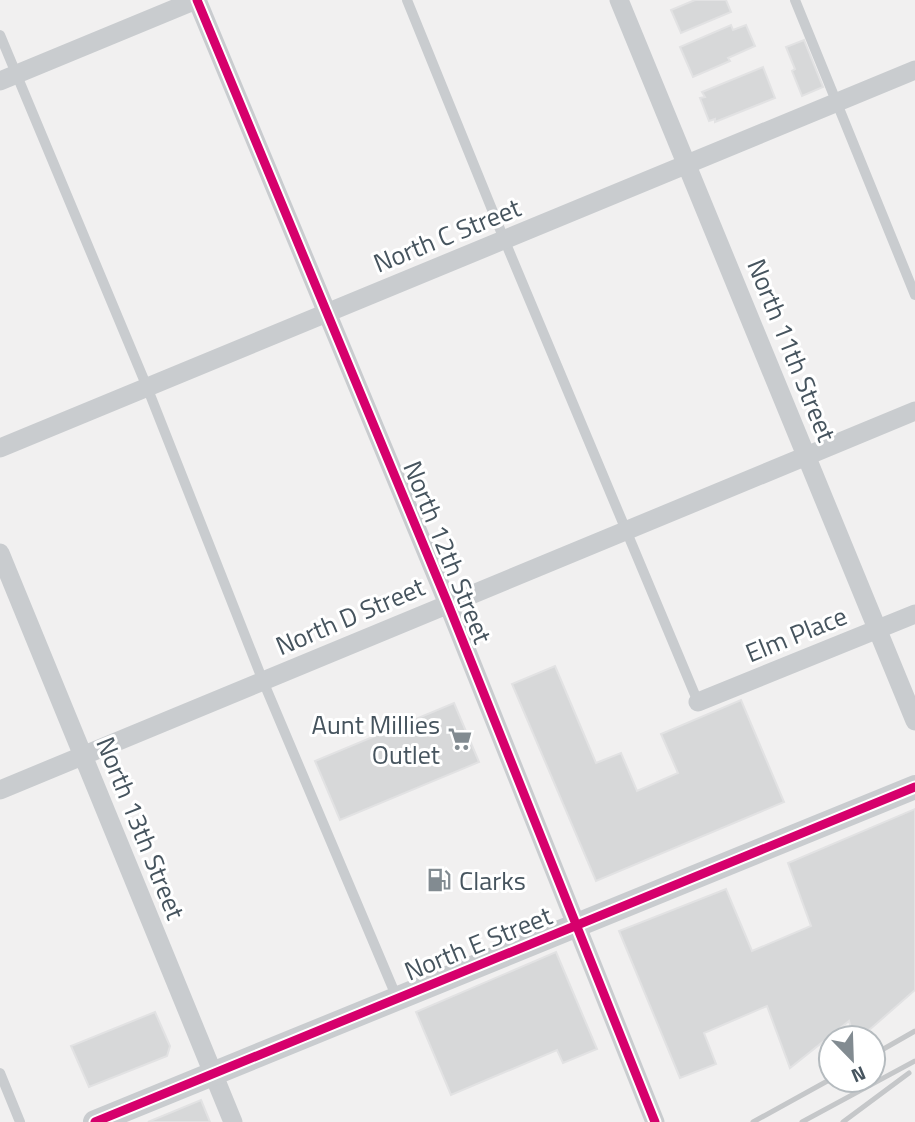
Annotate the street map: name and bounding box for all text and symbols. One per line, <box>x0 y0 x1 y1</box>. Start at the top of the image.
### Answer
street label: North C Street <box>367 188 527 282</box>
street label: North 11th Street <box>738 253 846 447</box>
street label: North 12th Street <box>394 455 502 649</box>
street label: North D Street <box>269 567 431 665</box>
street label: Elm Place <box>739 596 853 672</box>
place label: Aunt Millies Outlet <box>312 705 440 774</box>
supermarket icon: Aunt Millies Outlet <box>446 725 474 753</box>
street label: North 13th Street <box>87 731 195 925</box>
place label: Clarks <box>459 861 526 900</box>
fuel station icon: Clarks <box>425 866 453 894</box>
street label: North E Street <box>398 896 558 990</box>
north arrow <box>817 1024 887 1094</box>
text: N <box>847 1059 871 1091</box>

